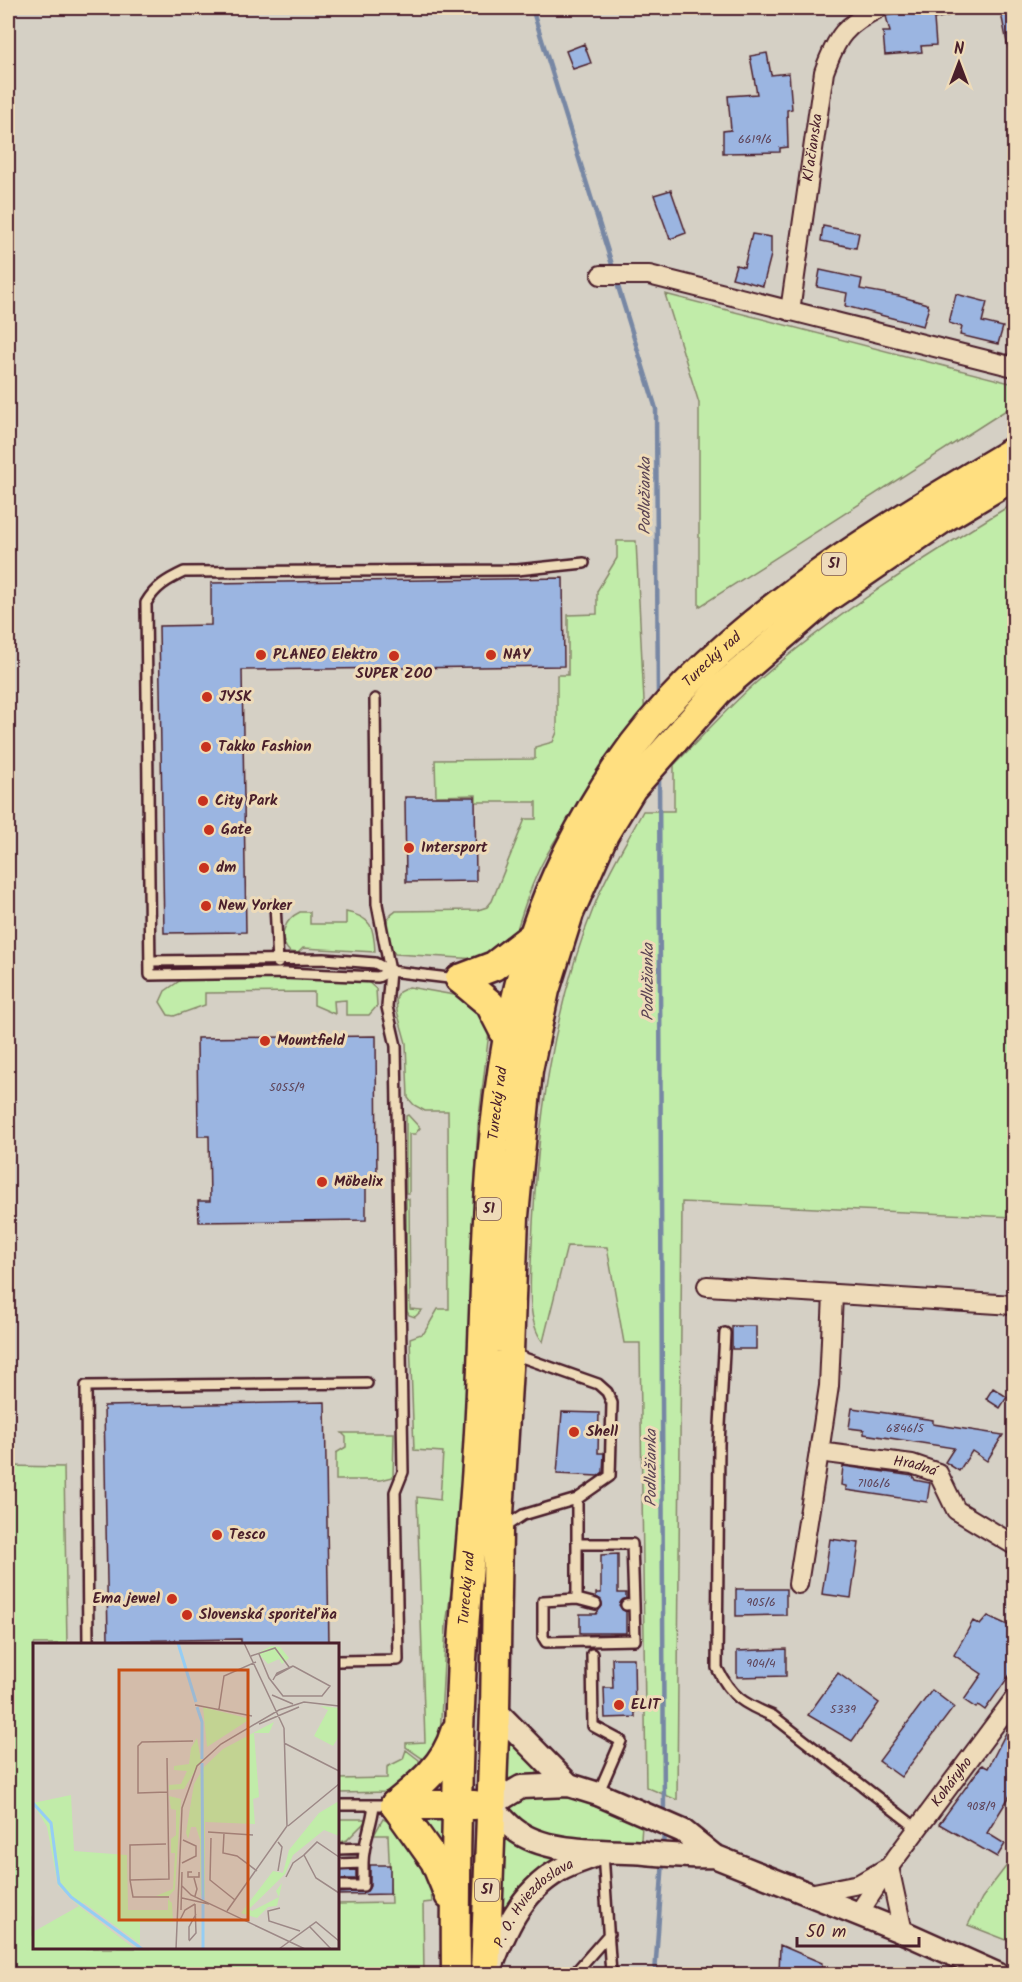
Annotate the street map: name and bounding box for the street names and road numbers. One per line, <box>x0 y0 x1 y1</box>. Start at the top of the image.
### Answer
street label: Kľačianska <box>797 112 830 183</box>
road number: 51 <box>822 553 846 575</box>
street label: Turecký rad <box>677 626 748 694</box>
street label: Turecký rad <box>482 1065 515 1141</box>
road number: 51 <box>477 1198 501 1220</box>
street label: Hradná <box>892 1450 942 1484</box>
street label: Turecký rad <box>452 1550 482 1626</box>
street label: Koháryho <box>925 1752 979 1812</box>
street label: P. O. Hviezdoslava <box>488 1853 578 1952</box>
road number: 51 <box>475 1879 499 1901</box>

